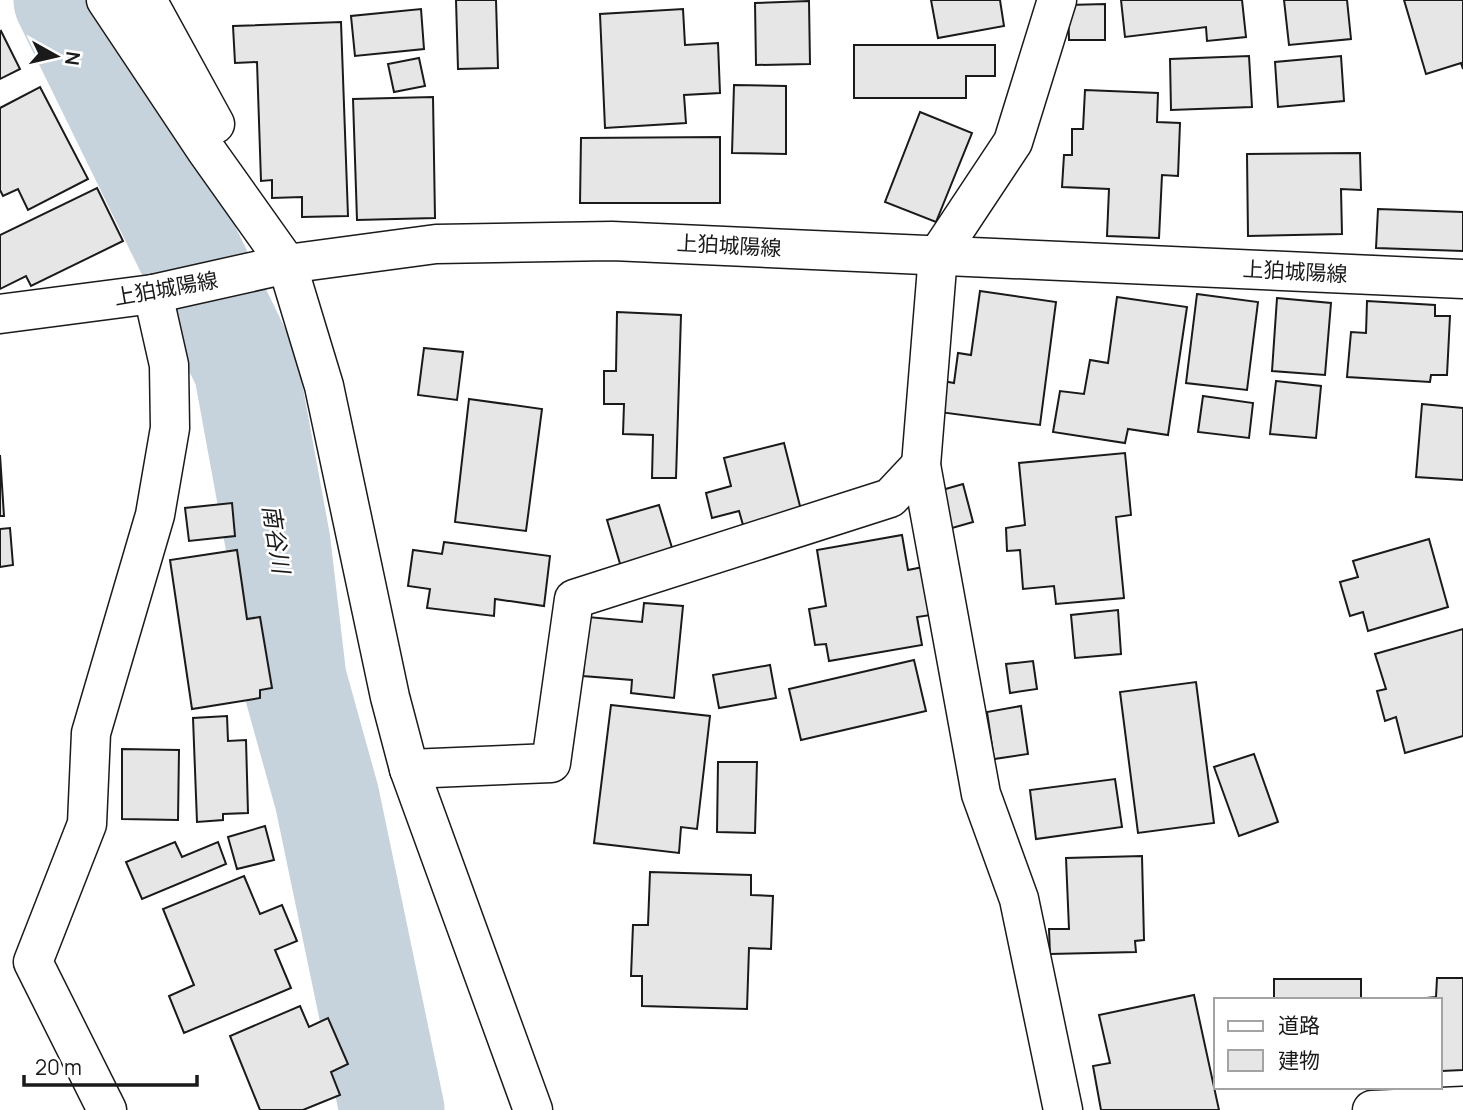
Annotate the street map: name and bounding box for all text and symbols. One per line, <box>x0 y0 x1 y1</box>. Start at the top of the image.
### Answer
north arrow <box>21 21 91 91</box>
text: N <box>59 50 87 67</box>
street label: 上狛城陽線 <box>676 228 782 262</box>
street label: 上狛城陽線 <box>1242 254 1348 288</box>
street label: 上狛城陽線 <box>112 265 220 311</box>
water label: 南谷川 <box>256 502 299 578</box>
legend <box>1214 998 1442 1089</box>
text: 道路 <box>1278 1011 1320 1039</box>
scale bar <box>24 1044 198 1088</box>
text: 建物 <box>1278 1046 1320 1074</box>
text: 20 m <box>35 1053 82 1081</box>

